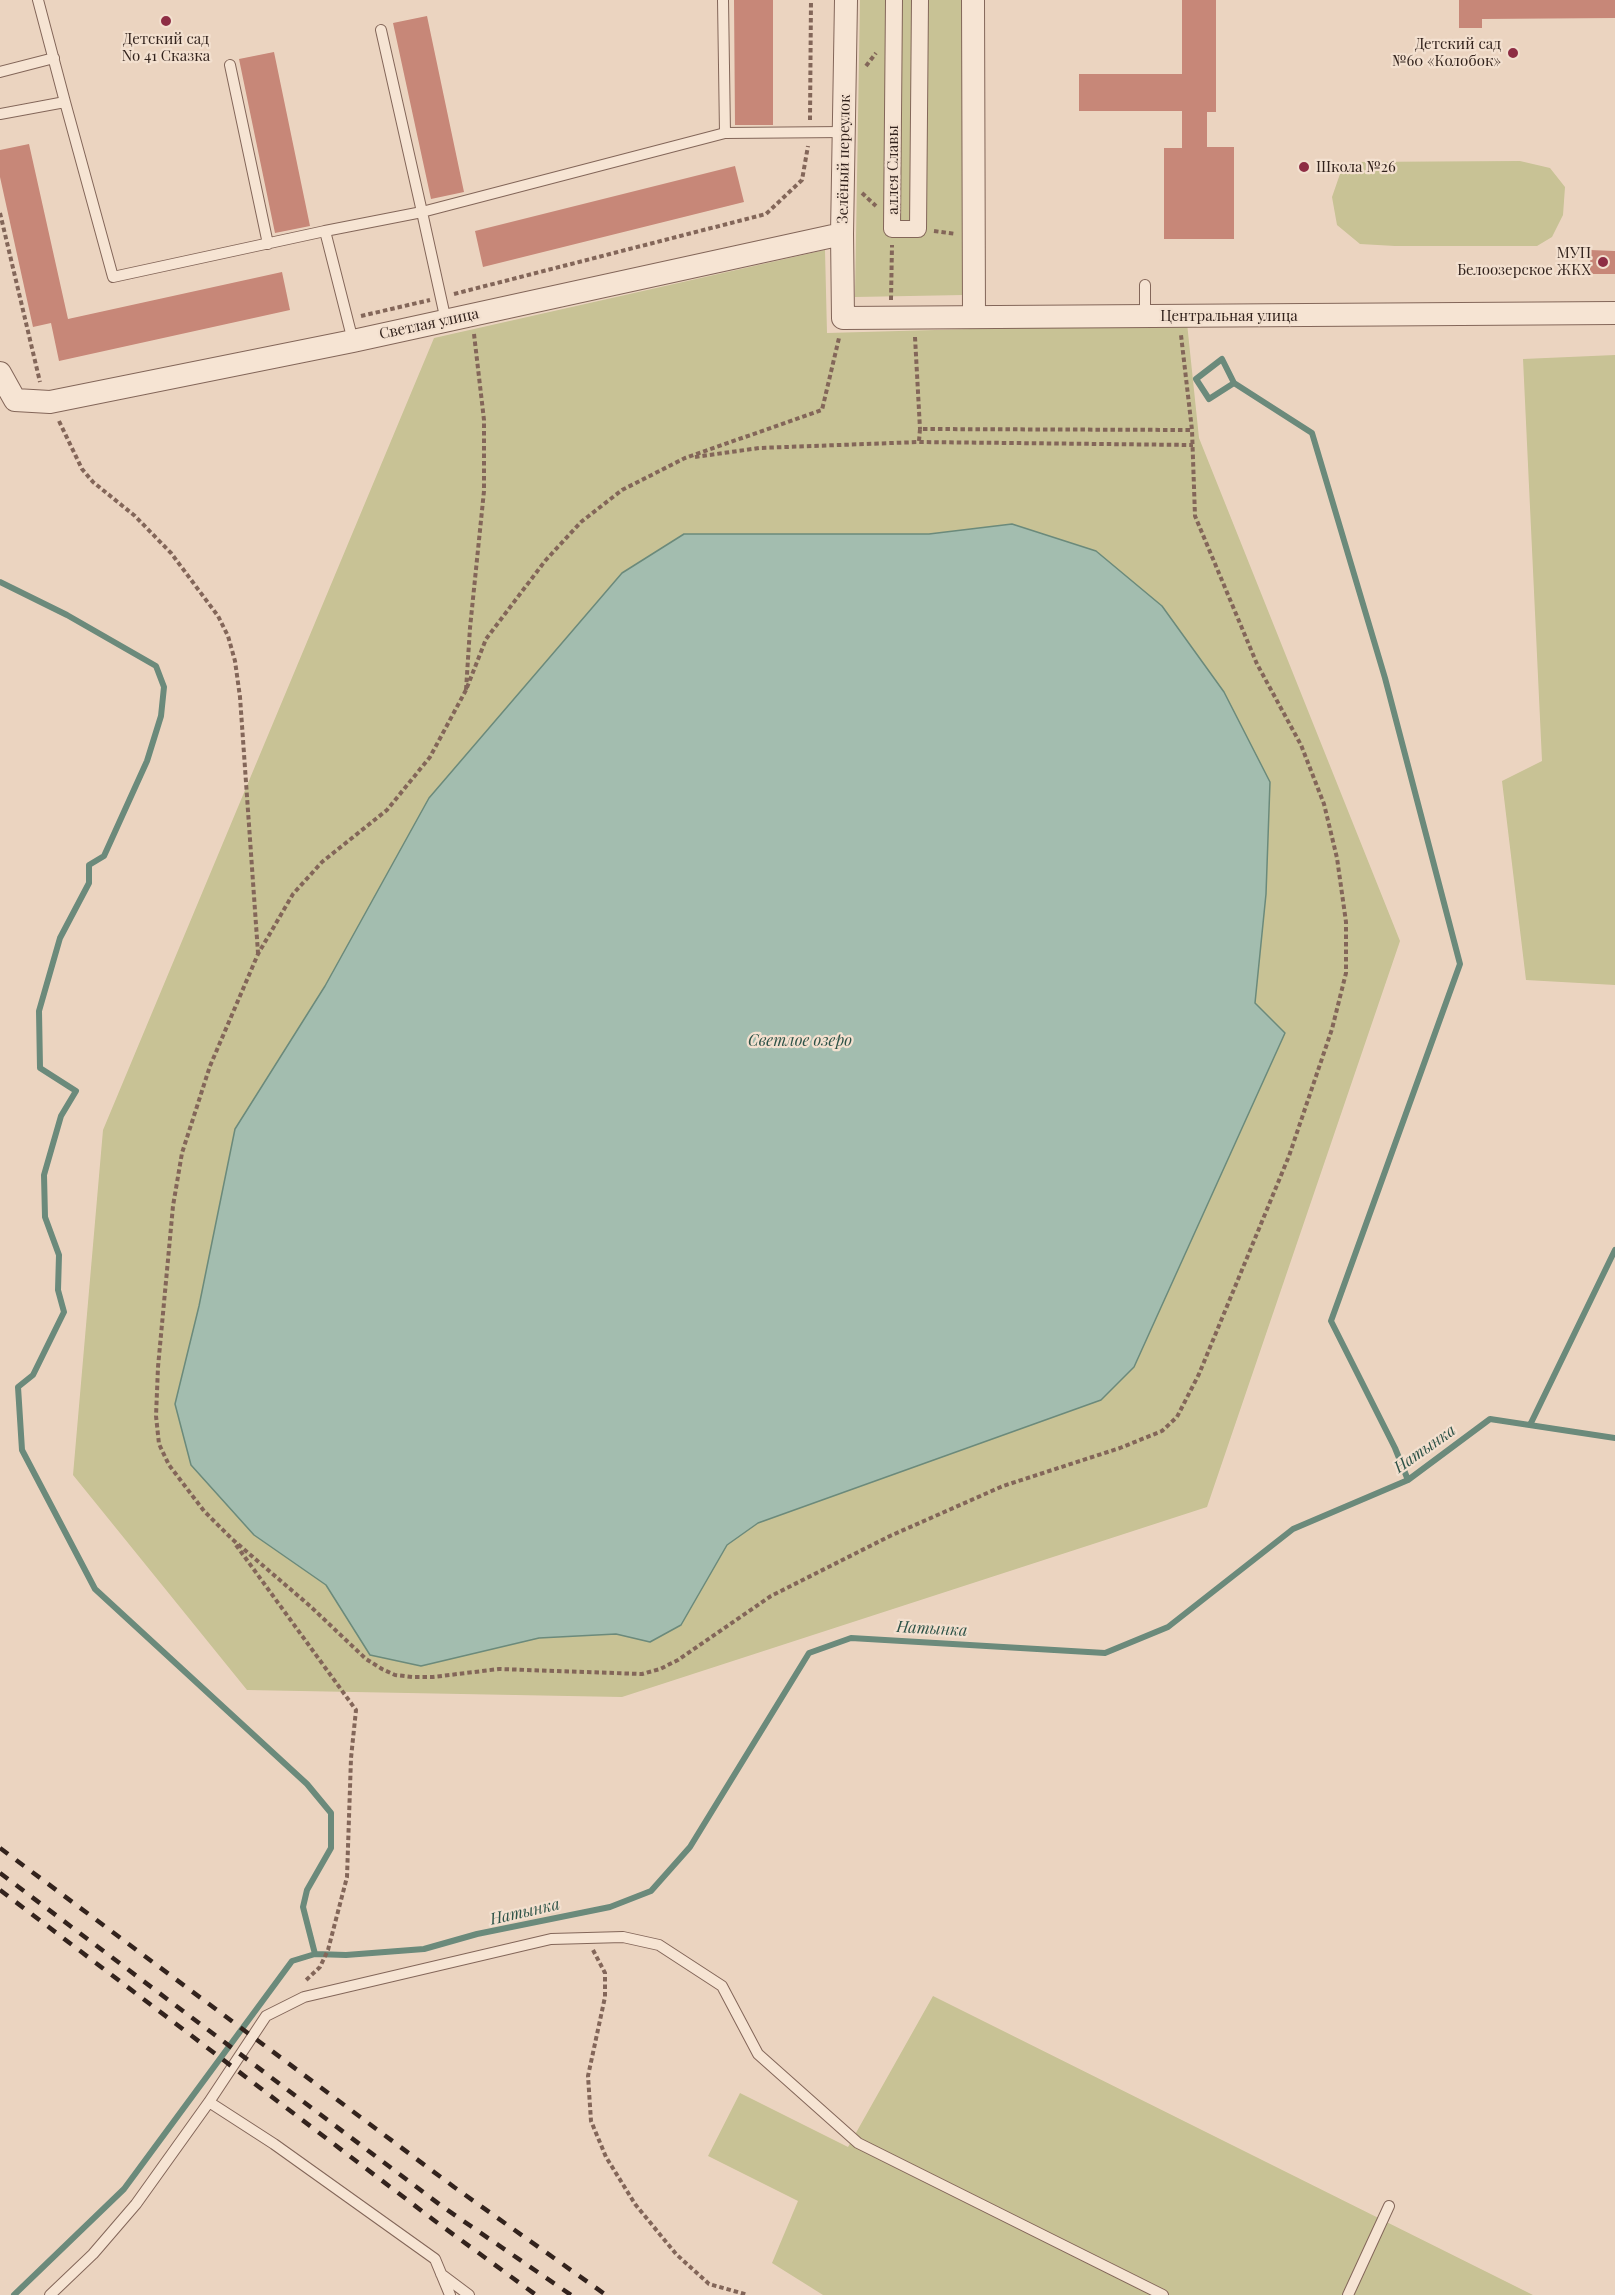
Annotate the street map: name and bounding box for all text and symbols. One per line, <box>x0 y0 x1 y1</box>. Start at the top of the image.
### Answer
marker: Детский сад No 41 Сказка <box>159 14 173 28</box>
place label: Детский сад No 41 Сказка <box>122 30 210 65</box>
place label: Детский сад №60 «Колобок» <box>1392 35 1501 70</box>
marker: Детский сад №60 «Колобок» <box>1506 46 1520 60</box>
street label: Зелёный переулок <box>834 94 854 224</box>
street label: аллея Славы <box>884 125 902 215</box>
place label: Школа №26 <box>1316 158 1396 176</box>
marker: Школа №26 <box>1297 160 1311 174</box>
place label: МУП Белоозерское ЖКХ <box>1457 244 1591 279</box>
marker: МУП Белоозерское ЖКХ <box>1596 255 1610 269</box>
street label: Светлая улица <box>378 305 480 343</box>
street label: Центральная улица <box>1160 307 1298 325</box>
water label: Светлое озеро <box>748 1031 852 1051</box>
water label: Натынка <box>1390 1421 1460 1477</box>
water label: Натынка <box>896 1618 968 1640</box>
water label: Натынка <box>488 1895 562 1929</box>

